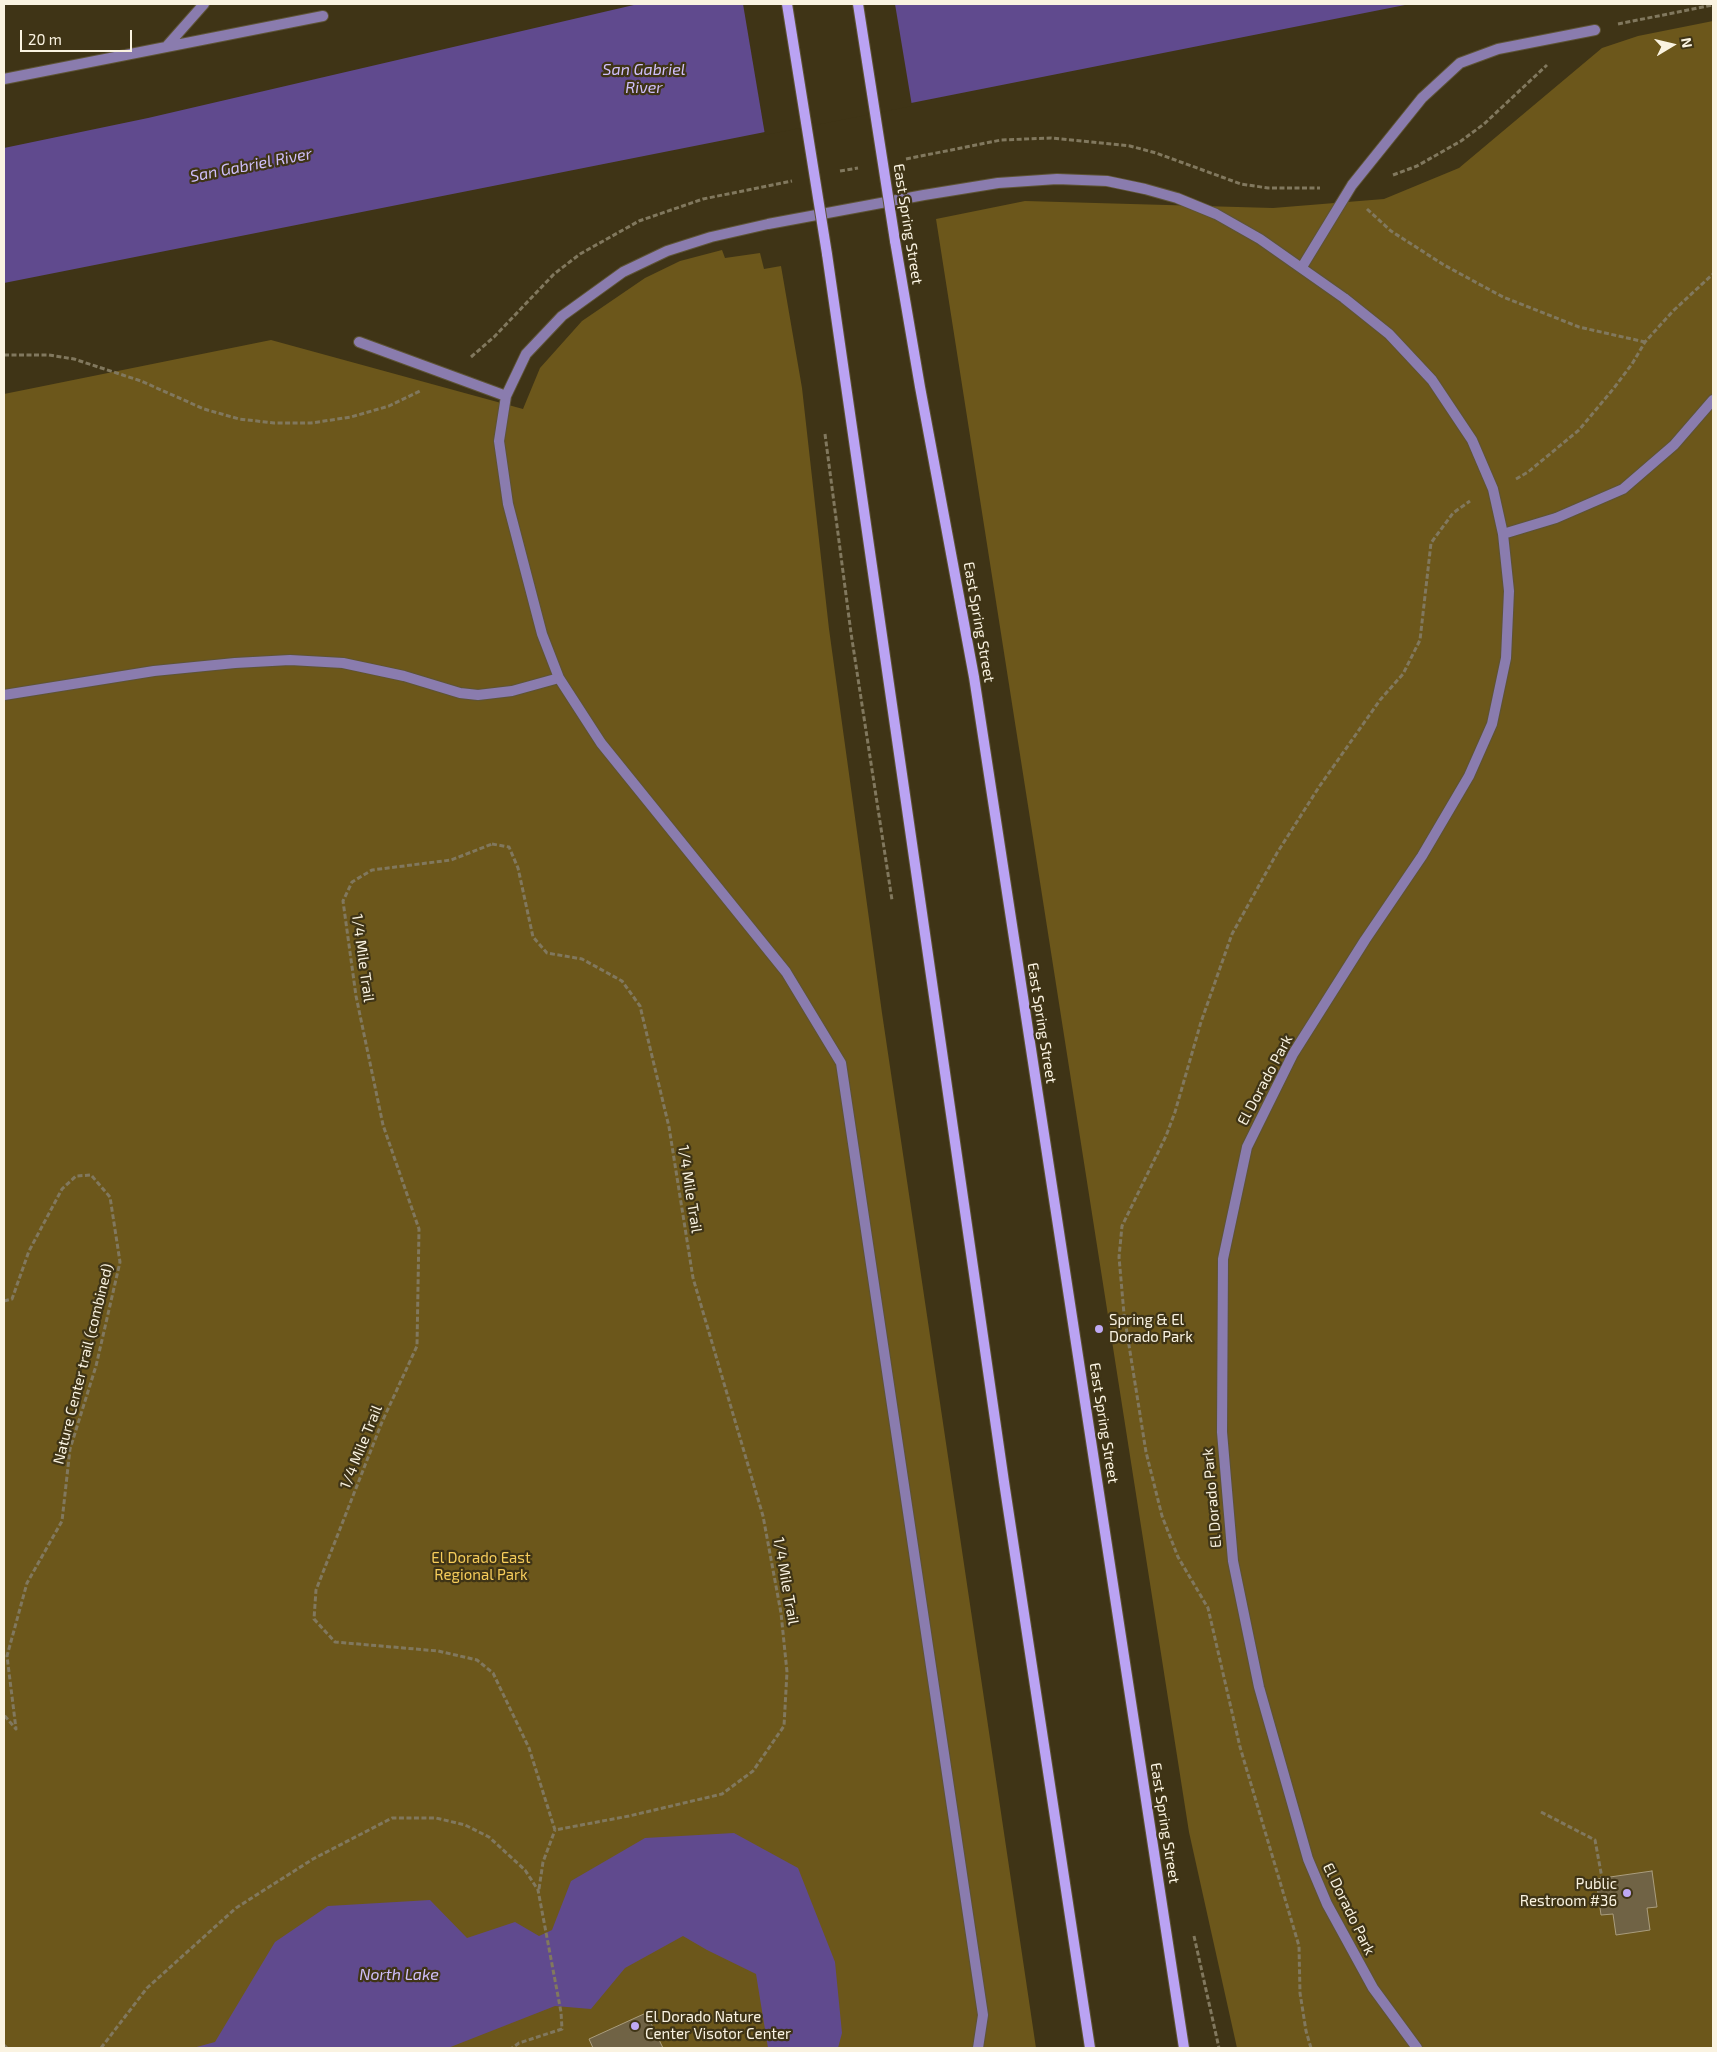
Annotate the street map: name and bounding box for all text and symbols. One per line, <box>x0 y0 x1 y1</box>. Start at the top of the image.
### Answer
scale bar <box>22 20 135 52</box>
north arrow <box>1647 20 1697 70</box>
text: 20 m <box>28 30 62 48</box>
text: N <box>1678 36 1696 49</box>
water label: San Gabriel River <box>603 60 685 98</box>
water label: San Gabriel River <box>188 144 314 186</box>
street label: East Spring Street <box>890 162 926 286</box>
street label: East Spring Street <box>960 560 998 684</box>
street label: 1/4 Mile Trail <box>348 913 378 1003</box>
street label: East Spring Street <box>1024 961 1060 1085</box>
street label: El Dorado Park <box>1234 1032 1296 1128</box>
street label: 1/4 Mile Trail <box>674 1144 706 1234</box>
street label: Nature Center trail (combined) <box>49 1262 117 1466</box>
place label: Spring & El Dorado Park <box>1109 1311 1193 1346</box>
marker: Spring & El Dorado Park <box>1093 1323 1105 1335</box>
street label: East Spring Street <box>1086 1361 1122 1485</box>
street label: 1/4 Mile Trail <box>336 1402 386 1492</box>
street label: El Dorado Park <box>1199 1447 1225 1549</box>
street label: 1/4 Mile Trail <box>769 1536 803 1626</box>
park label: El Dorado East Regional Park <box>431 1549 531 1584</box>
street label: East Spring Street <box>1147 1761 1183 1885</box>
street label: El Dorado Park <box>1319 1860 1379 1958</box>
place label: Public Restroom #36 <box>1520 1875 1617 1910</box>
marker: Public Restroom #36 <box>1621 1887 1633 1899</box>
water label: North Lake <box>359 1965 439 1985</box>
place label: El Dorado Nature Center Visotor Center <box>645 2008 791 2043</box>
marker: El Dorado Nature Center Visotor Center <box>629 2020 641 2032</box>

